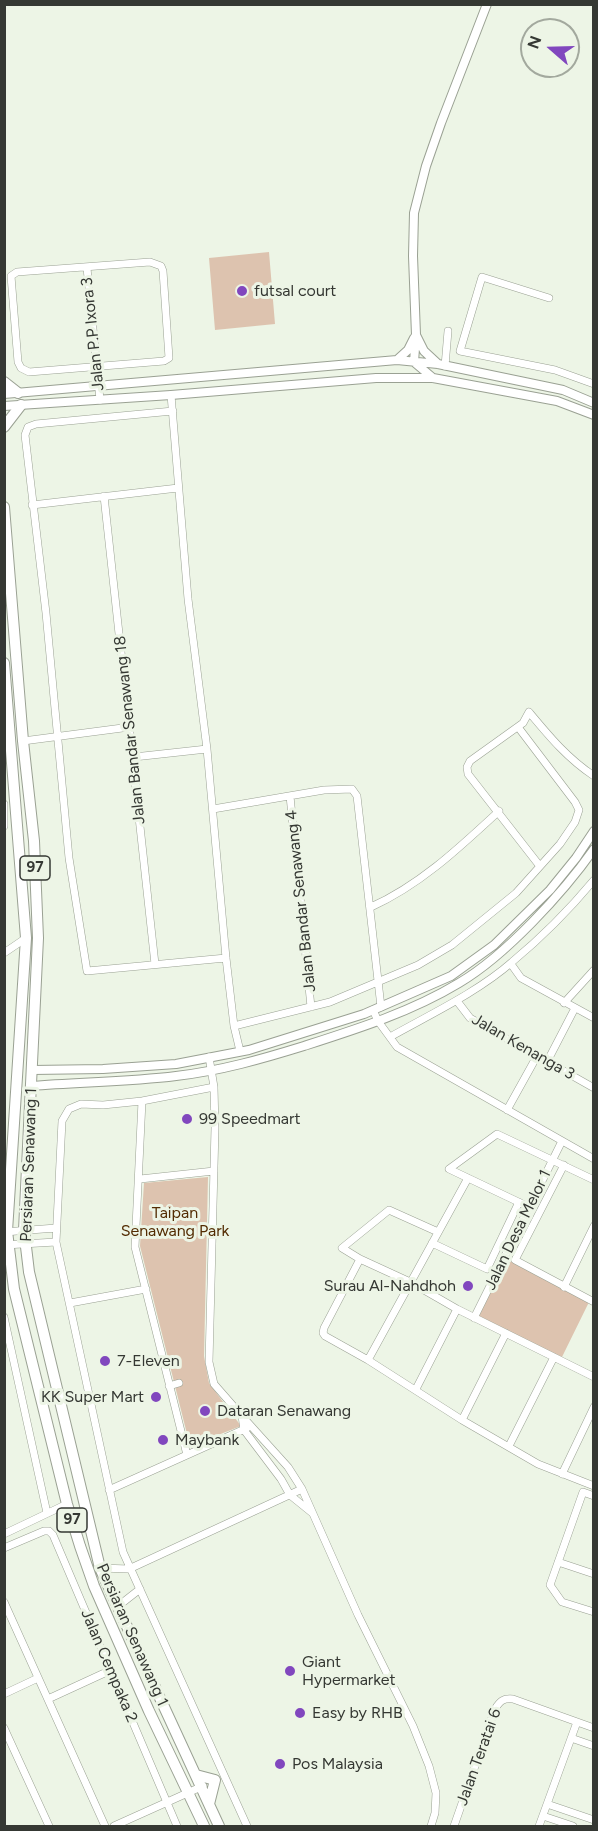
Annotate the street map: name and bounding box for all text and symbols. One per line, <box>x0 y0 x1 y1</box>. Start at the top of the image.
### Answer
north arrow <box>520 18 580 78</box>
text: N <box>523 33 546 51</box>
street label: Jalan P.P Ixora 3 <box>77 276 109 392</box>
place label: futsal court <box>254 281 336 301</box>
marker: futsal court <box>235 284 249 298</box>
street label: Jalan Bandar Senawang 18 <box>111 635 149 825</box>
street label: Jalan Bandar Senawang 4 <box>282 809 320 993</box>
road number: 97 <box>20 856 50 880</box>
street label: Jalan Kenanga 3 <box>468 1010 578 1084</box>
street label: Persiaran Senawang 1 <box>17 1088 41 1242</box>
place label: 99 Speedmart <box>199 1109 300 1129</box>
marker: 99 Speedmart <box>180 1112 194 1126</box>
street label: Jalan Desa Melor 1 <box>481 1167 555 1293</box>
park label: Taipan Senawang Park <box>121 1203 229 1241</box>
place label: Surau Al-Nahdhoh <box>324 1276 456 1296</box>
marker: Surau Al-Nahdhoh <box>461 1279 475 1293</box>
place label: 7-Eleven <box>117 1351 180 1371</box>
marker: 7-Eleven <box>98 1354 112 1368</box>
place label: KK Super Mart <box>41 1387 144 1407</box>
marker: KK Super Mart <box>149 1390 163 1404</box>
place label: Dataran Senawang <box>217 1401 351 1421</box>
marker: Dataran Senawang <box>198 1404 212 1418</box>
place label: Maybank <box>175 1430 239 1450</box>
marker: Maybank <box>156 1433 170 1447</box>
road number: 97 <box>57 1508 87 1532</box>
street label: Persiaran Senawang 1 <box>92 1561 172 1709</box>
street label: Jalan Cempaka 2 <box>77 1607 141 1725</box>
place label: Giant Hypermarket <box>302 1652 396 1690</box>
marker: Giant Hypermarket <box>283 1664 297 1678</box>
place label: Easy by RHB <box>312 1703 403 1723</box>
marker: Easy by RHB <box>293 1706 307 1720</box>
street label: Jalan Teratai 6 <box>453 1706 505 1808</box>
place label: Pos Malaysia <box>292 1754 383 1774</box>
marker: Pos Malaysia <box>273 1757 287 1771</box>

